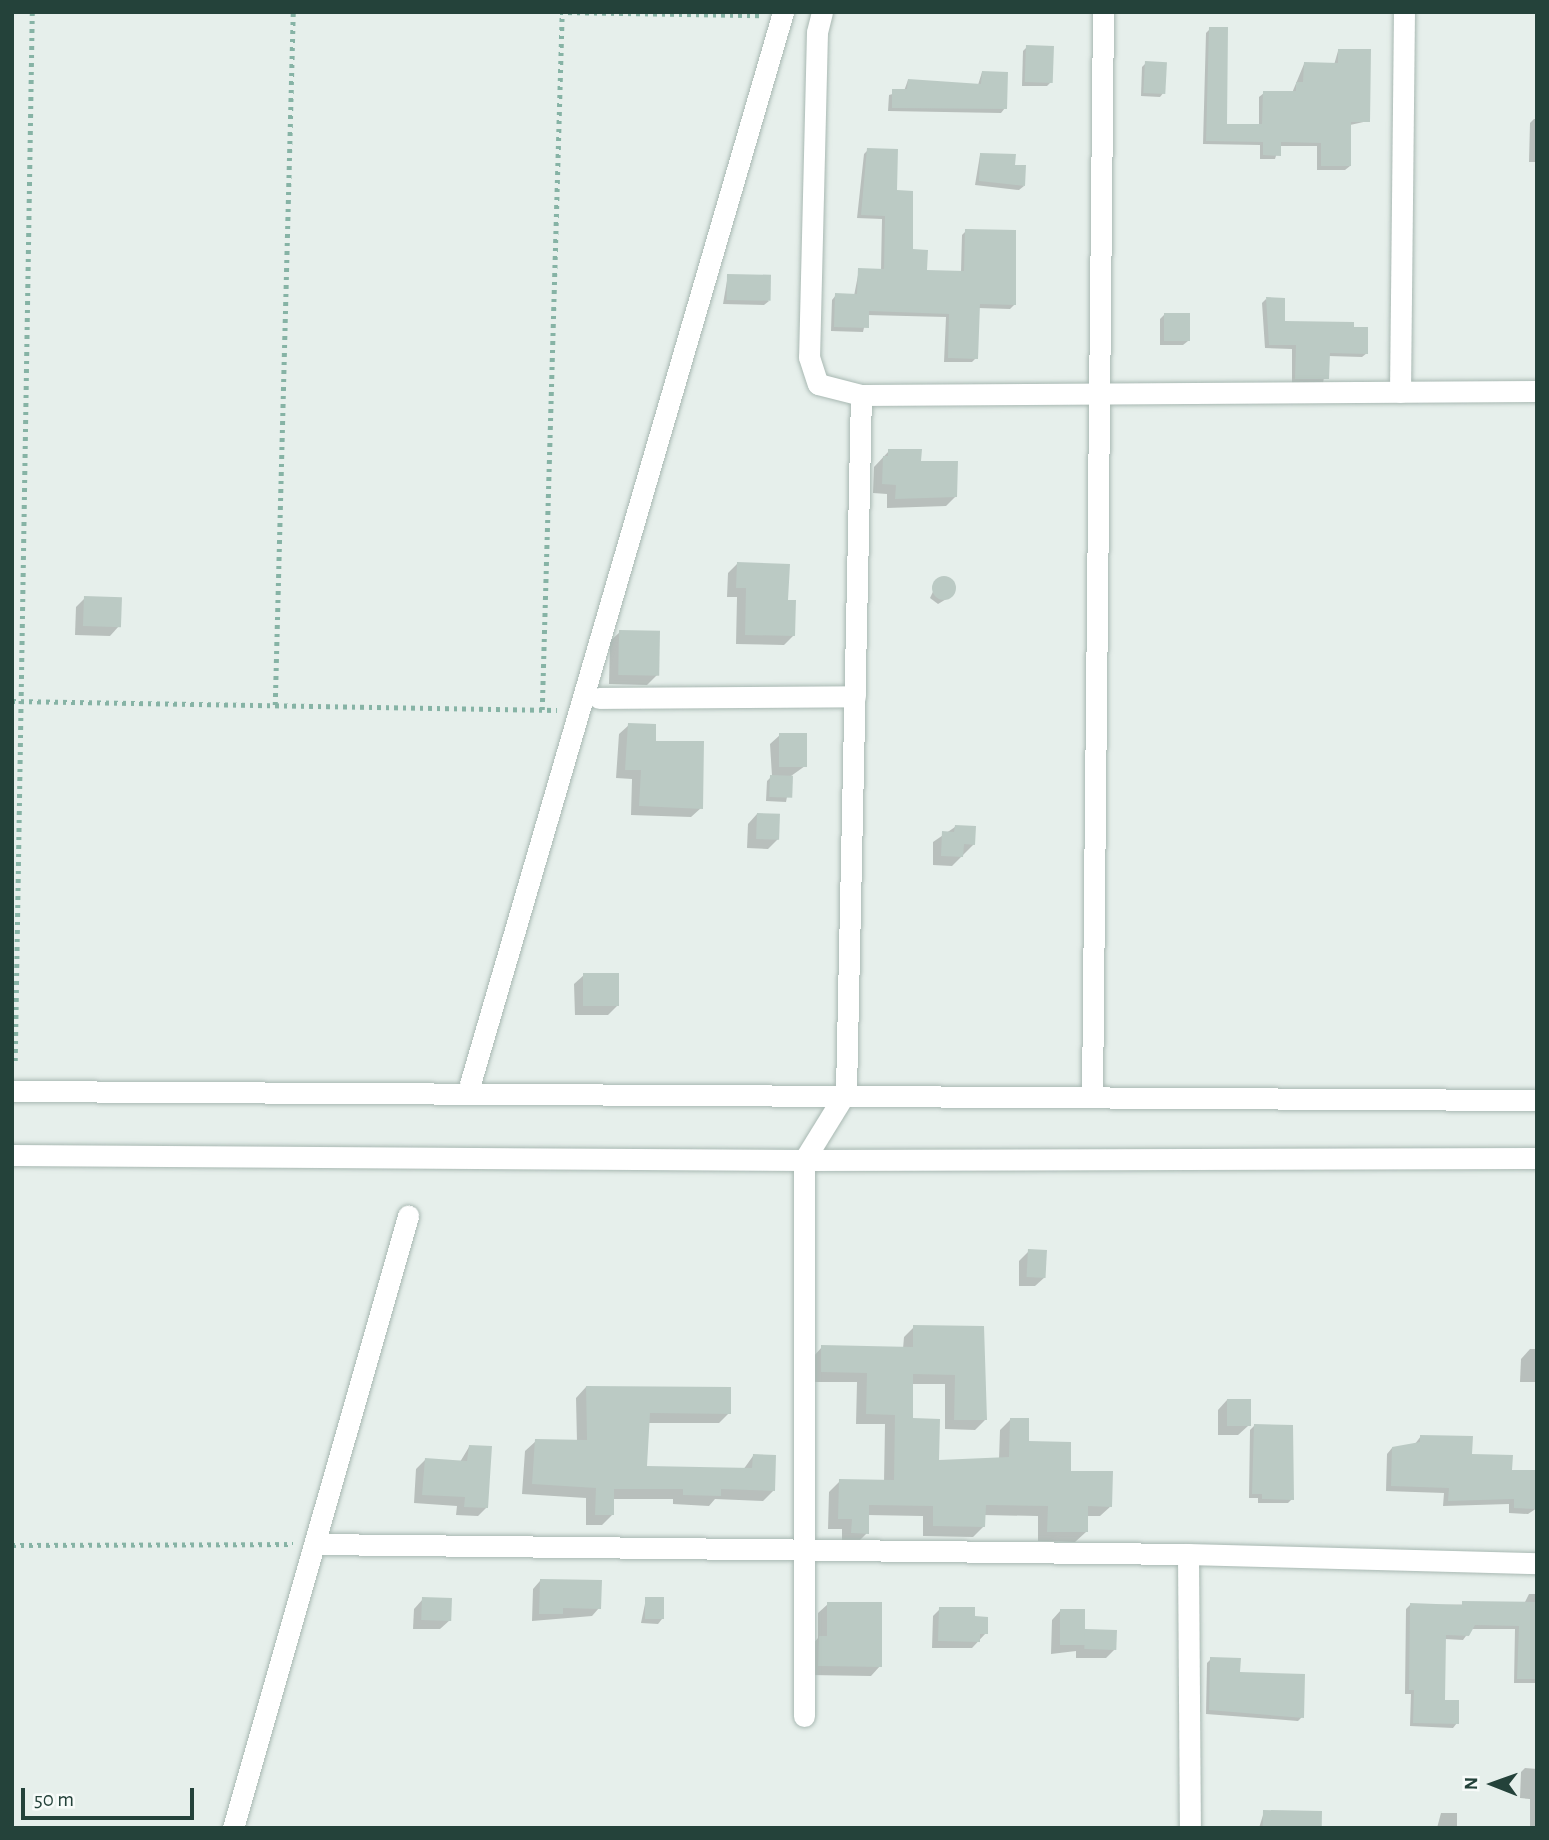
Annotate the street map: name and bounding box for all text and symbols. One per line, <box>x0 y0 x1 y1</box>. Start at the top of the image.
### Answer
north arrow <box>1458 1749 1528 1819</box>
scale bar <box>24 1773 198 1817</box>
text: N <box>1462 1777 1481 1790</box>
text: 50 m <box>34 1789 74 1810</box>

